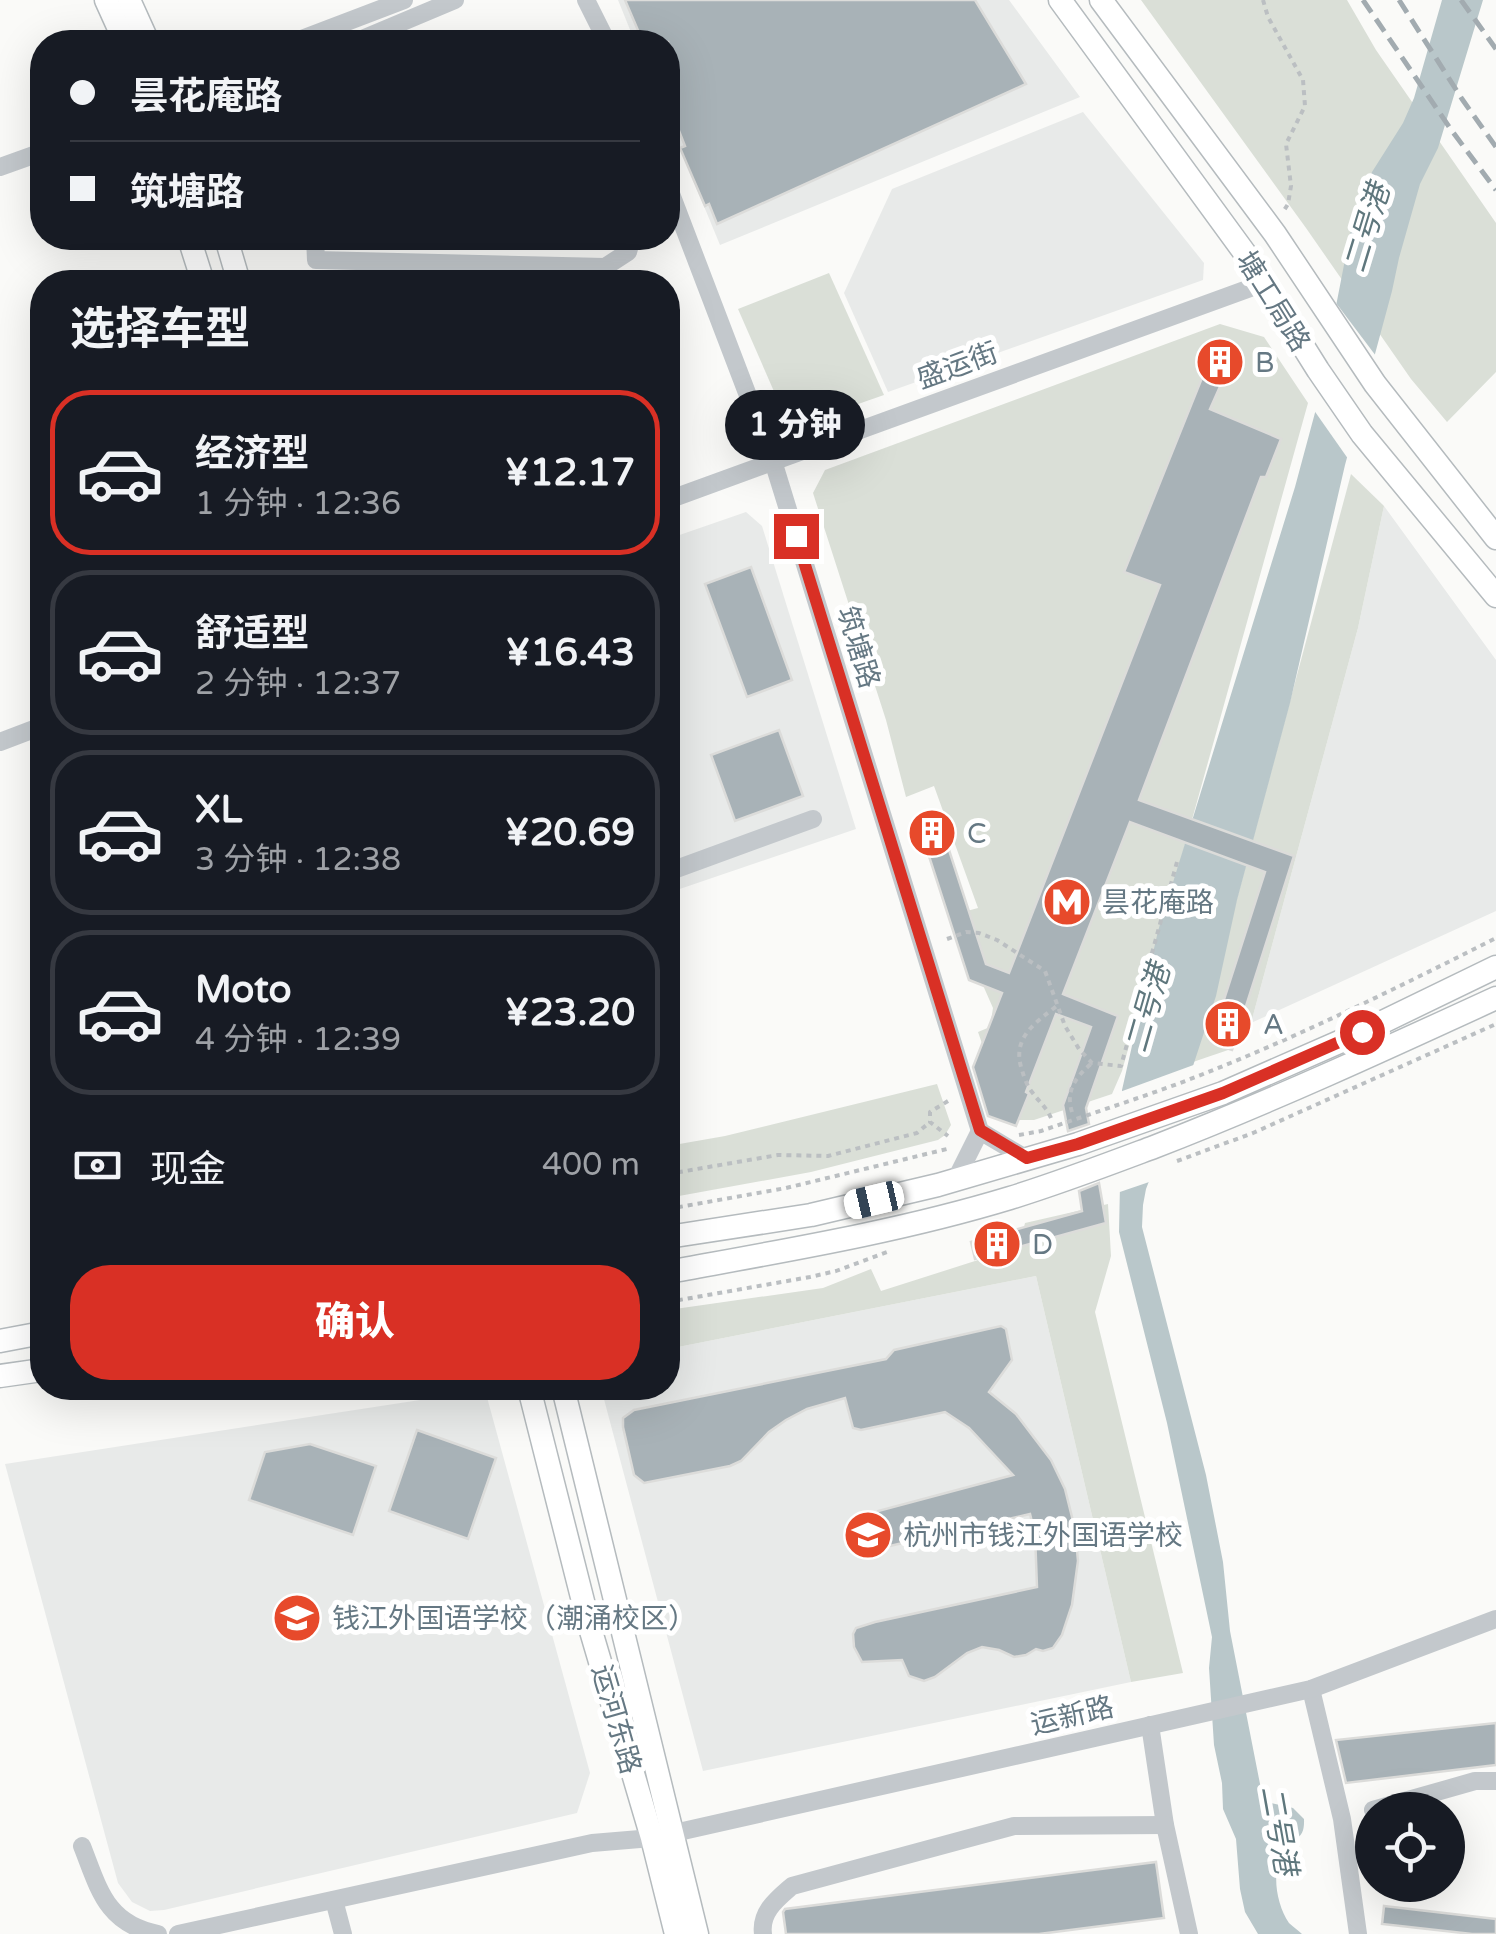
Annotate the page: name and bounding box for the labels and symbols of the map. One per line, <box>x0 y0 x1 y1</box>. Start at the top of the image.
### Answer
water label: 二号港 <box>1337 176 1399 277</box>
street label: 塘工局路 <box>1229 245 1317 358</box>
street label: 盛运街 <box>912 336 1003 396</box>
building icon: B <box>1194 336 1246 388</box>
place label: B <box>1255 346 1274 380</box>
callout: 1 分钟 <box>726 391 866 461</box>
route end <box>774 514 819 559</box>
street label: 筑塘路 <box>830 602 887 692</box>
building icon: C <box>906 807 958 859</box>
place label: C <box>967 817 986 851</box>
metro station icon: 昙花庵路 <box>1041 876 1093 928</box>
place label: 昙花庵路 <box>1102 886 1214 920</box>
water label: 二号港 <box>1118 956 1180 1056</box>
building icon: A <box>1202 998 1254 1050</box>
place label: A <box>1263 1008 1284 1042</box>
route start <box>1340 1010 1385 1055</box>
car <box>841 1179 907 1221</box>
building icon: D <box>971 1218 1023 1270</box>
place label: D <box>1032 1228 1053 1262</box>
school or university icon: 杭州市钱江外国语学校 <box>842 1509 894 1561</box>
place label: 杭州市钱江外国语学校 <box>903 1519 1183 1553</box>
school or university icon: 钱江外国语学校（潮涌校区） <box>271 1592 323 1644</box>
place label: 钱江外国语学校（潮涌校区） <box>332 1602 696 1636</box>
street label: 运河东路 <box>584 1661 648 1778</box>
street label: 运新路 <box>1027 1690 1117 1742</box>
water label: 二号港 <box>1252 1783 1305 1882</box>

